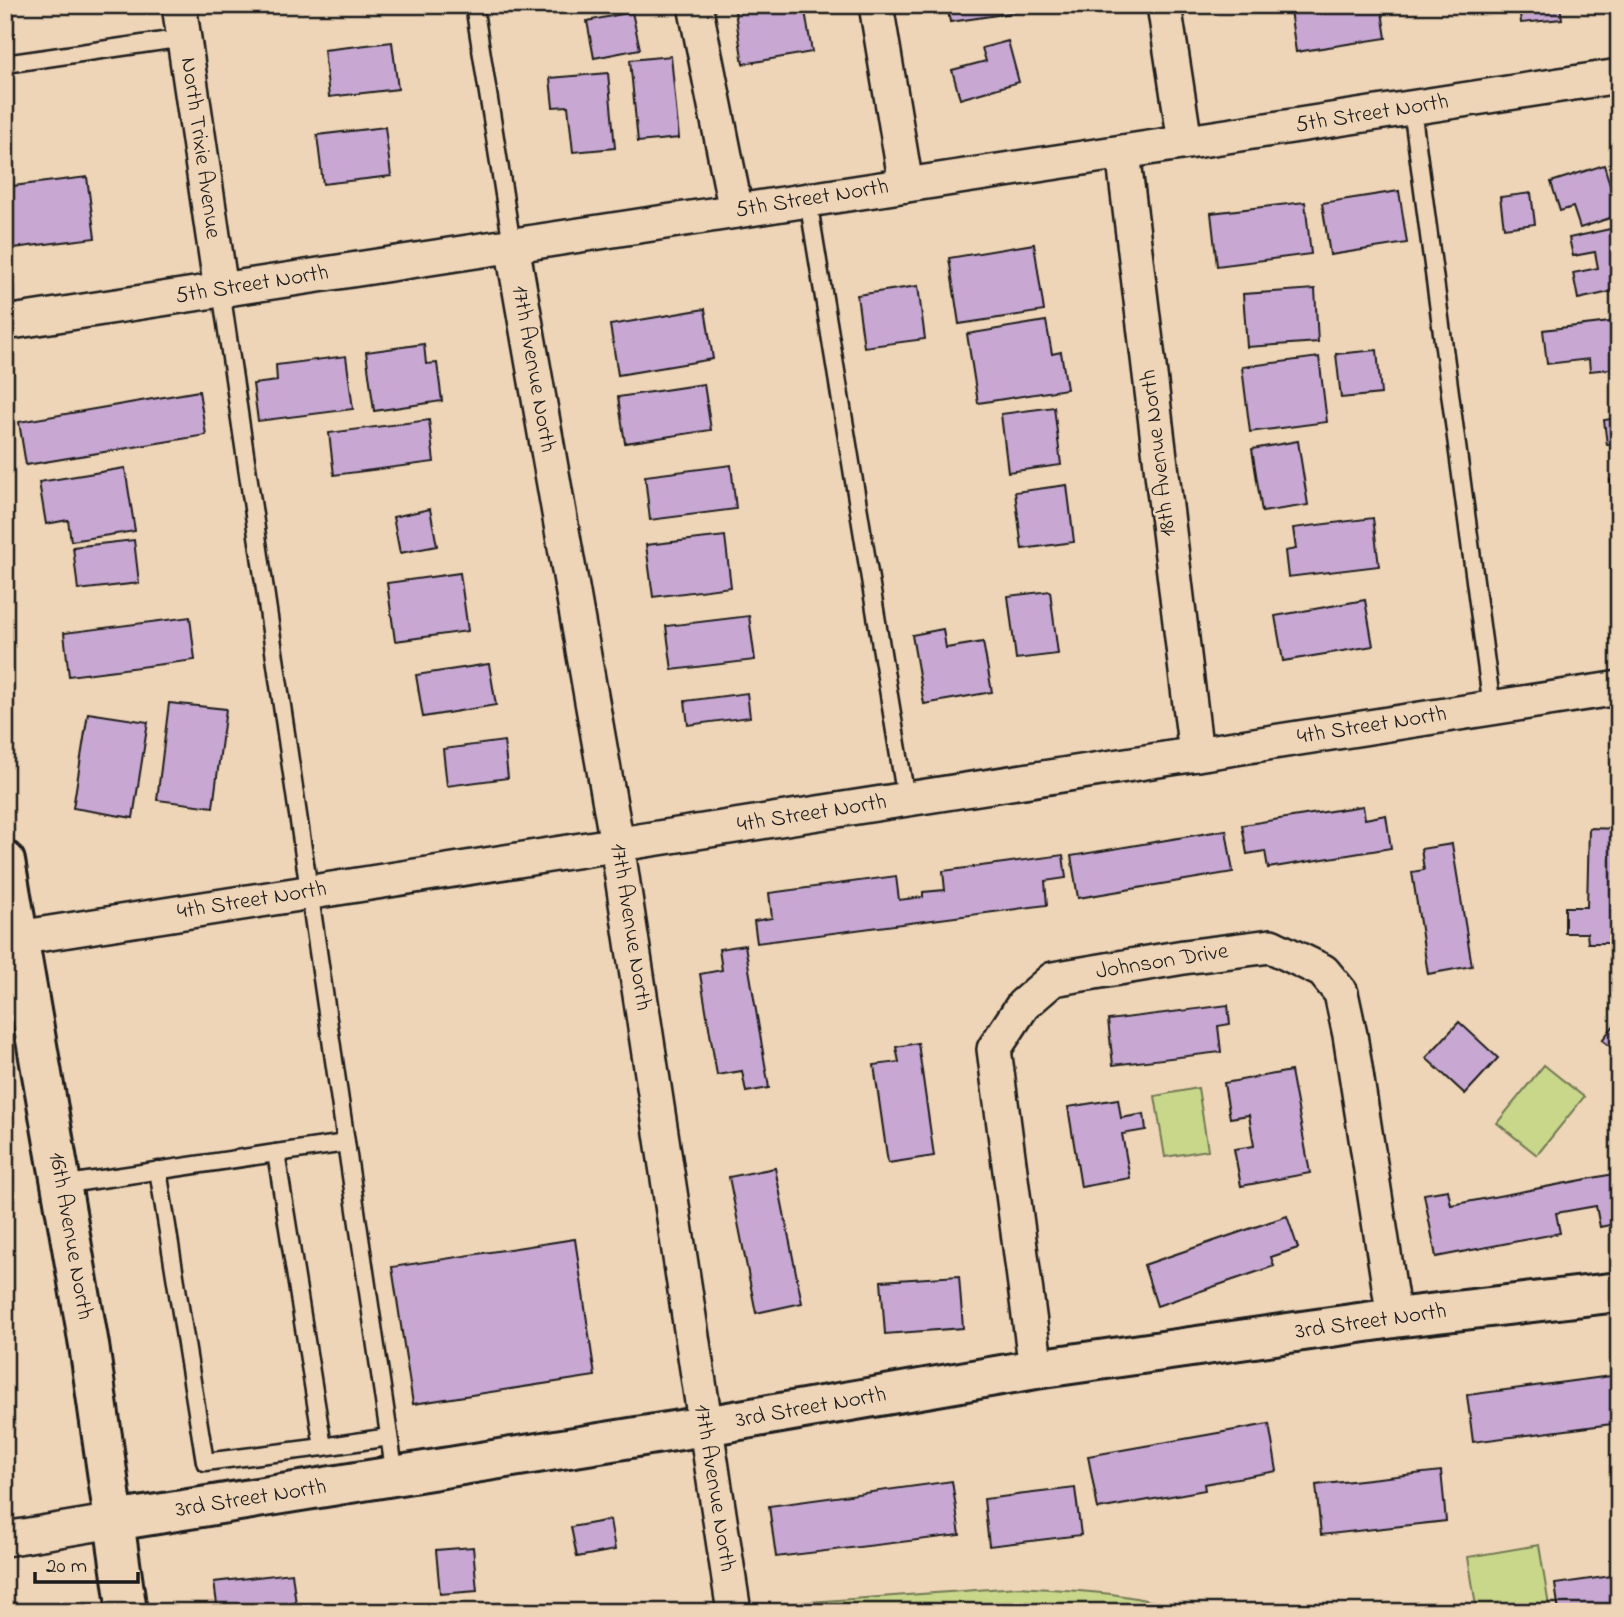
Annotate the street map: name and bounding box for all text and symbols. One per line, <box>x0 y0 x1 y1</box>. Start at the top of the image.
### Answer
street label: North Trixie Avenue <box>171 55 229 241</box>
street label: 5th Street North <box>1293 86 1451 142</box>
street label: 5th Street North <box>733 171 891 227</box>
street label: 5th Street North <box>173 257 331 313</box>
street label: 17th Avenue North <box>502 283 564 455</box>
street label: 18th Avenue North <box>1132 368 1186 538</box>
street label: 4th Street North <box>1295 698 1449 754</box>
street label: 4th Street North <box>735 786 889 842</box>
street label: 17th Avenue North <box>600 841 660 1013</box>
street label: 4th Street North <box>175 873 329 929</box>
street label: Johnson Drive <box>1093 935 1231 989</box>
street label: 16th Avenue North <box>39 1150 101 1322</box>
street label: 3rd Street North <box>1293 1295 1449 1349</box>
street label: 3rd Street North <box>733 1379 889 1437</box>
street label: 17th Avenue North <box>684 1402 744 1574</box>
street label: 3rd Street North <box>173 1471 329 1527</box>
scale bar <box>35 1540 138 1584</box>
text: 20 m <box>46 1552 87 1582</box>

